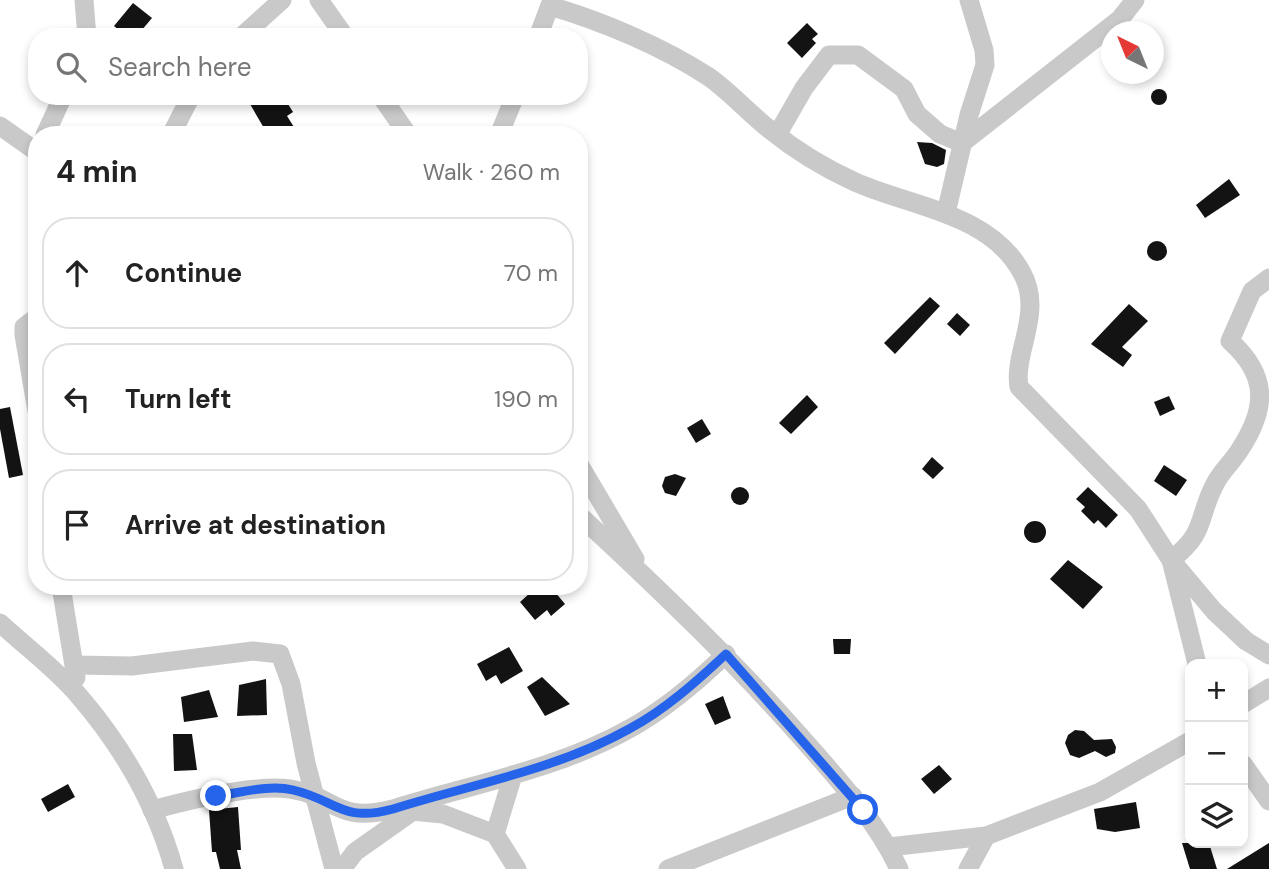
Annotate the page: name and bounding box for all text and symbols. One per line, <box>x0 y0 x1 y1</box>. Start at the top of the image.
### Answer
north arrow <box>1101 21 1164 84</box>
search box <box>28 28 588 105</box>
icon: search <box>52 48 90 86</box>
text: Search here <box>108 50 251 84</box>
text: 4 min <box>56 152 138 191</box>
text: Walk · 260 m <box>423 157 560 187</box>
icon: ahead <box>58 254 96 292</box>
text: Continue <box>125 256 242 290</box>
text: 70 m <box>504 258 558 288</box>
icon: left <box>58 380 96 418</box>
text: Turn left <box>125 382 232 416</box>
text: 190 m <box>494 384 558 414</box>
icon: arrive <box>58 506 96 544</box>
text: Arrive at destination <box>125 508 386 542</box>
map controls <box>1185 659 1248 848</box>
button: + <box>1185 659 1248 722</box>
button: − <box>1185 722 1248 785</box>
route end <box>200 780 231 811</box>
button: layers <box>1185 785 1248 848</box>
route start <box>847 794 878 825</box>

